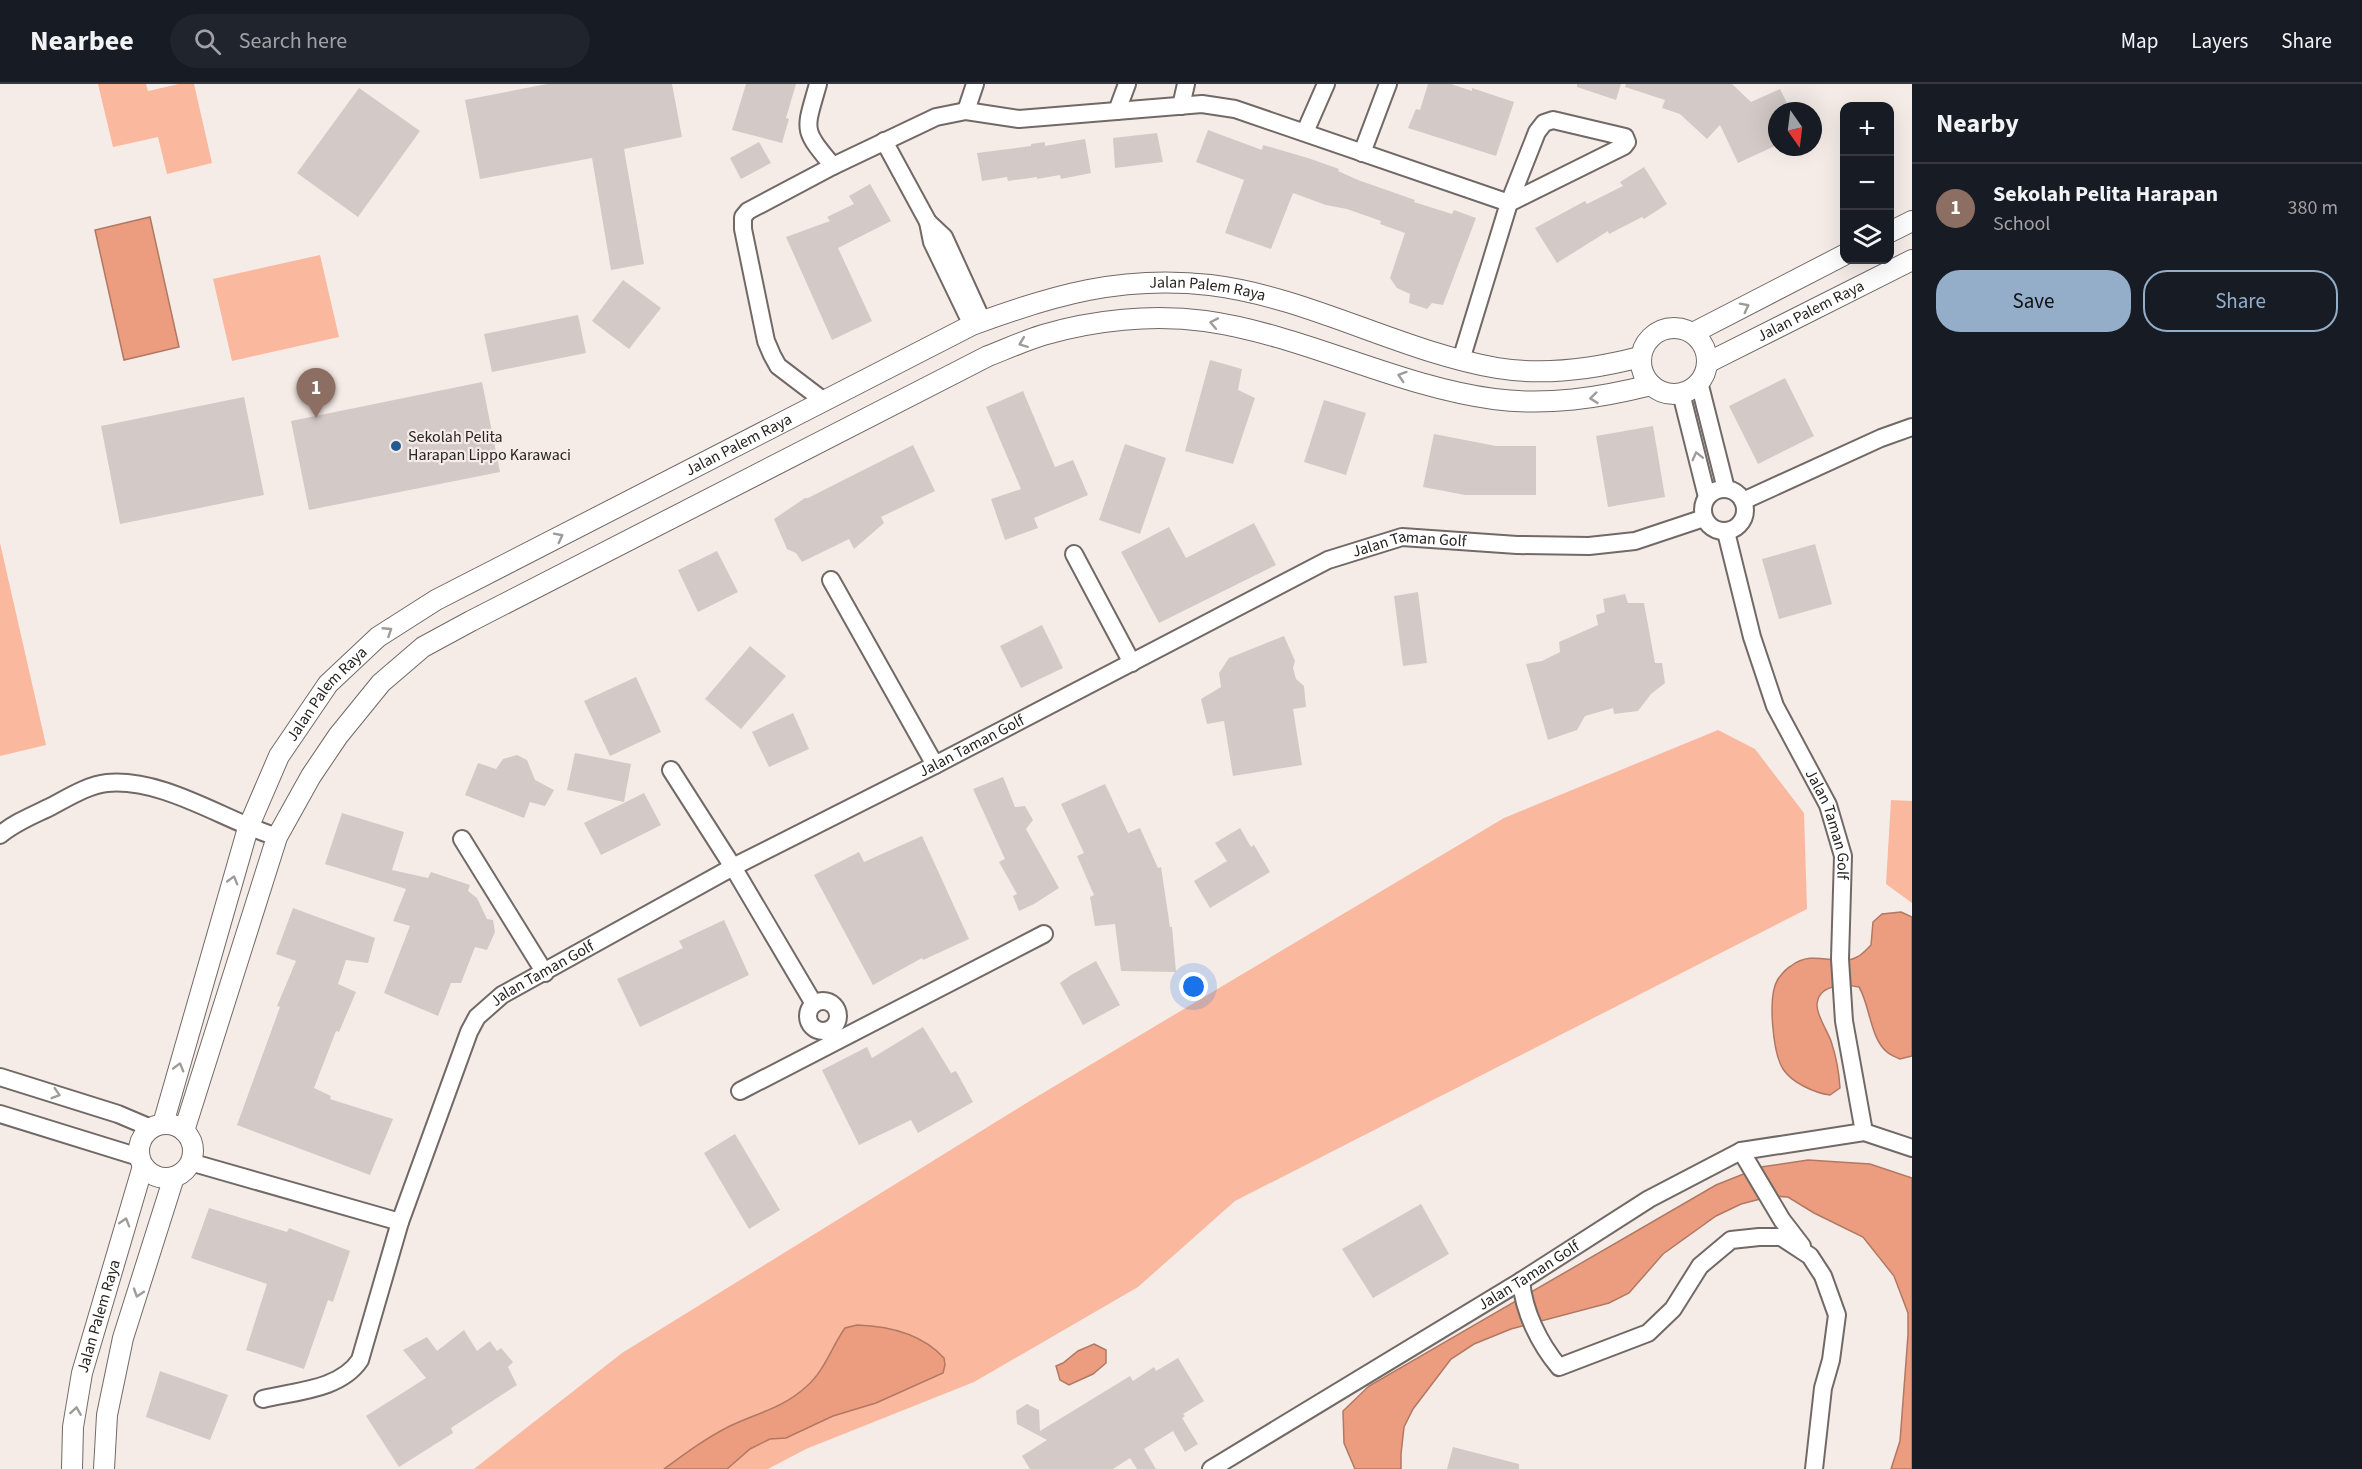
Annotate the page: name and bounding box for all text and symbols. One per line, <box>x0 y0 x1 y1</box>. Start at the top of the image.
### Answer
search box <box>170 14 590 68</box>
text: Nearbee <box>30 21 134 61</box>
icon: search <box>191 25 224 58</box>
text: Search here <box>239 25 347 57</box>
text: Map <box>2121 26 2158 56</box>
text: Layers <box>2191 26 2248 56</box>
text: Share <box>2281 26 2332 56</box>
north arrow <box>1768 102 1822 156</box>
map controls <box>1840 102 1894 264</box>
button: + <box>1840 102 1894 156</box>
text: Nearby <box>1936 105 2019 142</box>
button: − <box>1840 156 1894 210</box>
text: Sekolah Pelita Harapan <box>1993 178 2218 210</box>
text: 1 <box>1950 194 1961 222</box>
text: 380 m <box>2288 194 2338 222</box>
button: layers <box>1840 210 1894 264</box>
text: School <box>1993 210 2050 238</box>
button: Save <box>1936 270 2131 332</box>
button: Share <box>2143 270 2338 332</box>
street label: Jalan Palem Raya <box>1149 271 1268 306</box>
street label: Jalan Palem Raya <box>1753 275 1868 347</box>
one-way arrow <box>1738 302 1749 314</box>
one-way arrow <box>1210 317 1220 330</box>
one-way arrow <box>1018 336 1029 348</box>
pin: 1 <box>296 368 336 418</box>
one-way arrow <box>1397 371 1408 383</box>
one-way arrow <box>1589 391 1598 404</box>
street label: Jalan Palem Raya <box>681 408 796 481</box>
place label: Sekolah Pelita Harapan Lippo Karawaci <box>408 426 571 466</box>
marker: Sekolah Pelita Harapan Lippo Karawaci <box>389 439 403 453</box>
one-way arrow <box>1691 451 1704 461</box>
street label: Jalan Taman Golf <box>1350 525 1468 563</box>
one-way arrow <box>552 533 563 544</box>
one-way arrow <box>381 627 392 638</box>
street label: Jalan Palem Raya <box>281 642 372 746</box>
street label: Jalan Taman Golf <box>915 709 1029 782</box>
street label: Jalan Taman Golf <box>1800 765 1854 881</box>
one-way arrow <box>226 875 238 886</box>
street label: Jalan Taman Golf <box>485 935 599 1011</box>
your location <box>1179 972 1208 1001</box>
one-way arrow <box>172 1063 185 1073</box>
one-way arrow <box>50 1087 61 1099</box>
one-way arrow <box>118 1217 130 1228</box>
street label: Jalan Taman Golf <box>1474 1235 1585 1316</box>
street label: Jalan Palem Raya <box>72 1257 126 1375</box>
one-way arrow <box>133 1287 145 1298</box>
one-way arrow <box>69 1406 81 1415</box>

